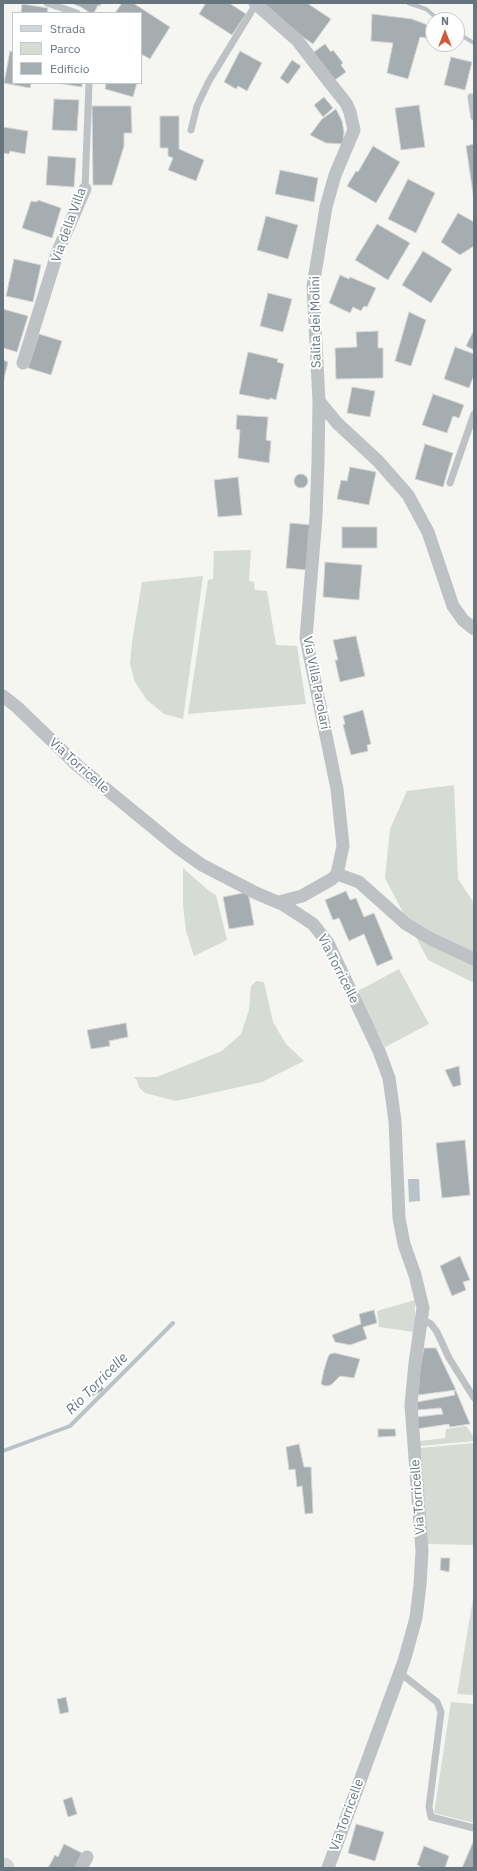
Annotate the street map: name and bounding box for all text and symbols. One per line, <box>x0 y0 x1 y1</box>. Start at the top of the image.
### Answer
legend <box>12 12 142 84</box>
north arrow <box>425 12 465 52</box>
text: N <box>441 14 449 28</box>
text: Strada <box>50 21 85 36</box>
text: Parco <box>50 41 81 56</box>
text: Edificio <box>50 61 89 76</box>
street label: Via della Villa <box>48 186 90 264</box>
street label: Salita dei Molini <box>307 276 325 368</box>
street label: Via Villa Parolari <box>299 635 333 731</box>
street label: Via Torricelle <box>46 735 112 797</box>
street label: Via Torricelle <box>314 932 362 1006</box>
water label: Rio Torricelle <box>63 1350 131 1418</box>
street label: Via Torricelle <box>408 1459 428 1535</box>
street label: Via Torricelle <box>327 1777 367 1853</box>

